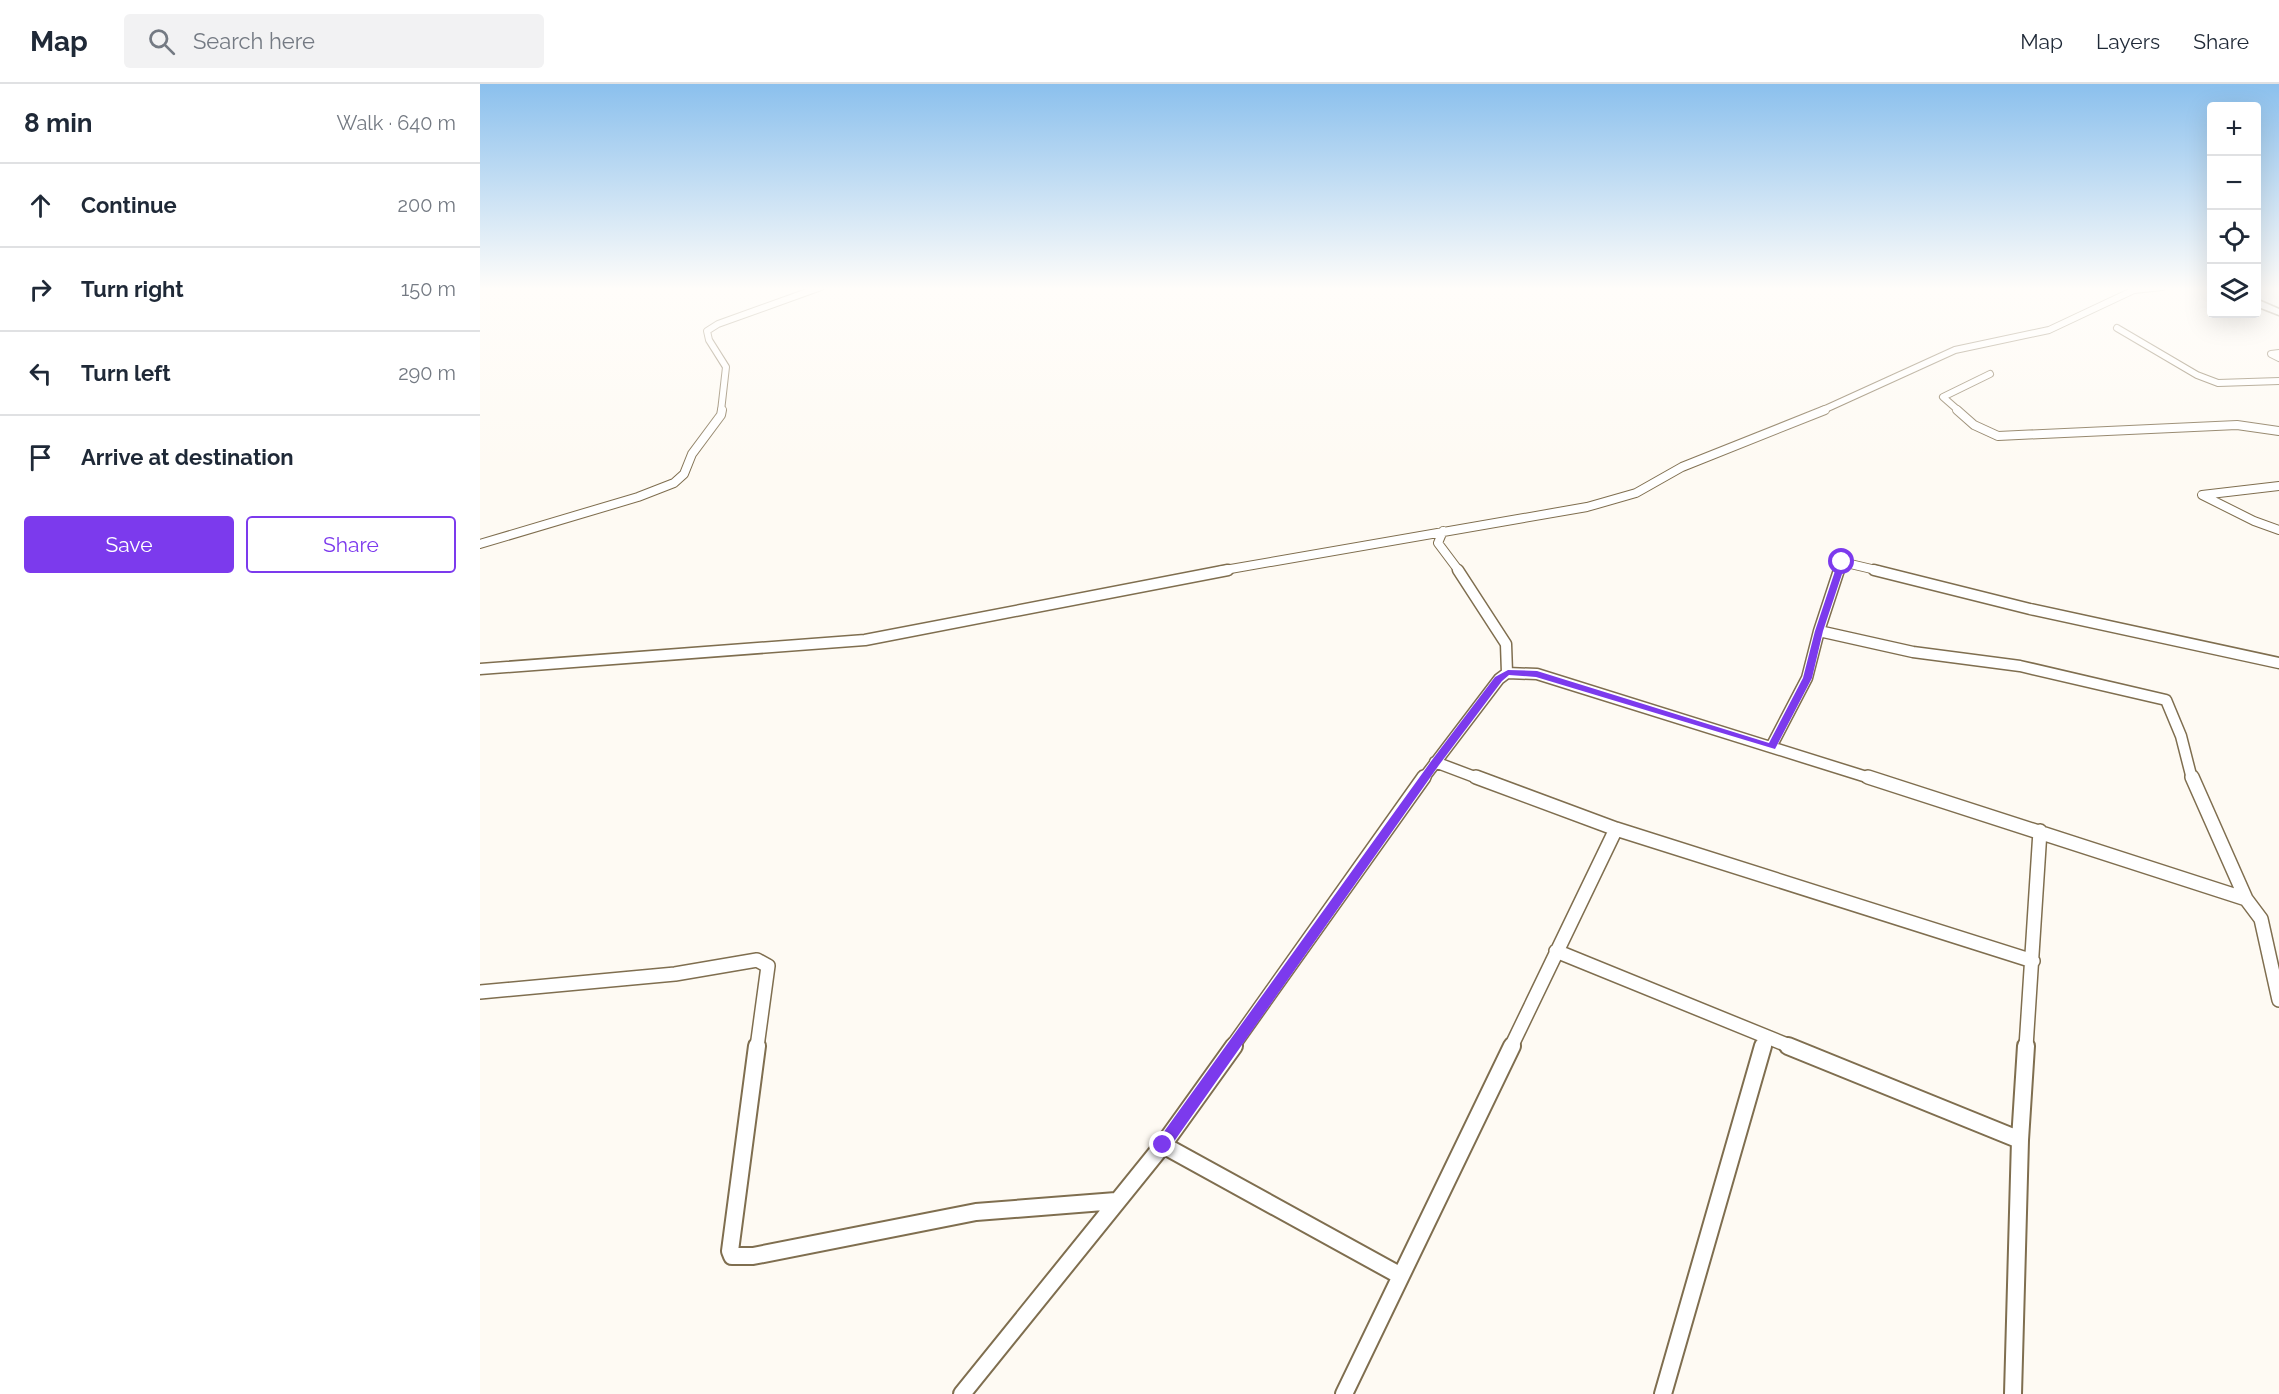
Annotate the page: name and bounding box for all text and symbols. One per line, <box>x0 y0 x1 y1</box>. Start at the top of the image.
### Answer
search box <box>124 14 544 68</box>
text: Map <box>30 25 88 58</box>
icon: search <box>145 25 178 58</box>
text: Search here <box>193 28 315 54</box>
text: Map <box>2020 29 2063 54</box>
text: Layers <box>2096 29 2160 54</box>
text: Share <box>2193 29 2249 54</box>
map controls <box>2207 102 2261 318</box>
button: + <box>2207 102 2261 156</box>
text: 8 min <box>24 108 92 138</box>
text: Walk · 640 m <box>337 111 456 135</box>
button: − <box>2207 156 2261 210</box>
icon: ahead <box>24 189 57 222</box>
text: Continue <box>81 192 177 218</box>
text: 200 m <box>398 193 456 217</box>
button: locate <box>2207 210 2261 264</box>
button: layers <box>2207 264 2261 318</box>
icon: right <box>24 273 57 306</box>
text: Turn right <box>81 276 184 302</box>
text: 150 m <box>401 277 456 301</box>
icon: left <box>24 357 57 390</box>
text: Turn left <box>81 360 171 386</box>
text: 290 m <box>398 361 456 385</box>
icon: arrive <box>24 441 57 474</box>
text: Arrive at destination <box>81 444 294 470</box>
button: Save <box>24 516 234 573</box>
button: Share <box>246 516 456 573</box>
route start <box>1828 548 1854 574</box>
route end <box>1149 1131 1175 1157</box>

